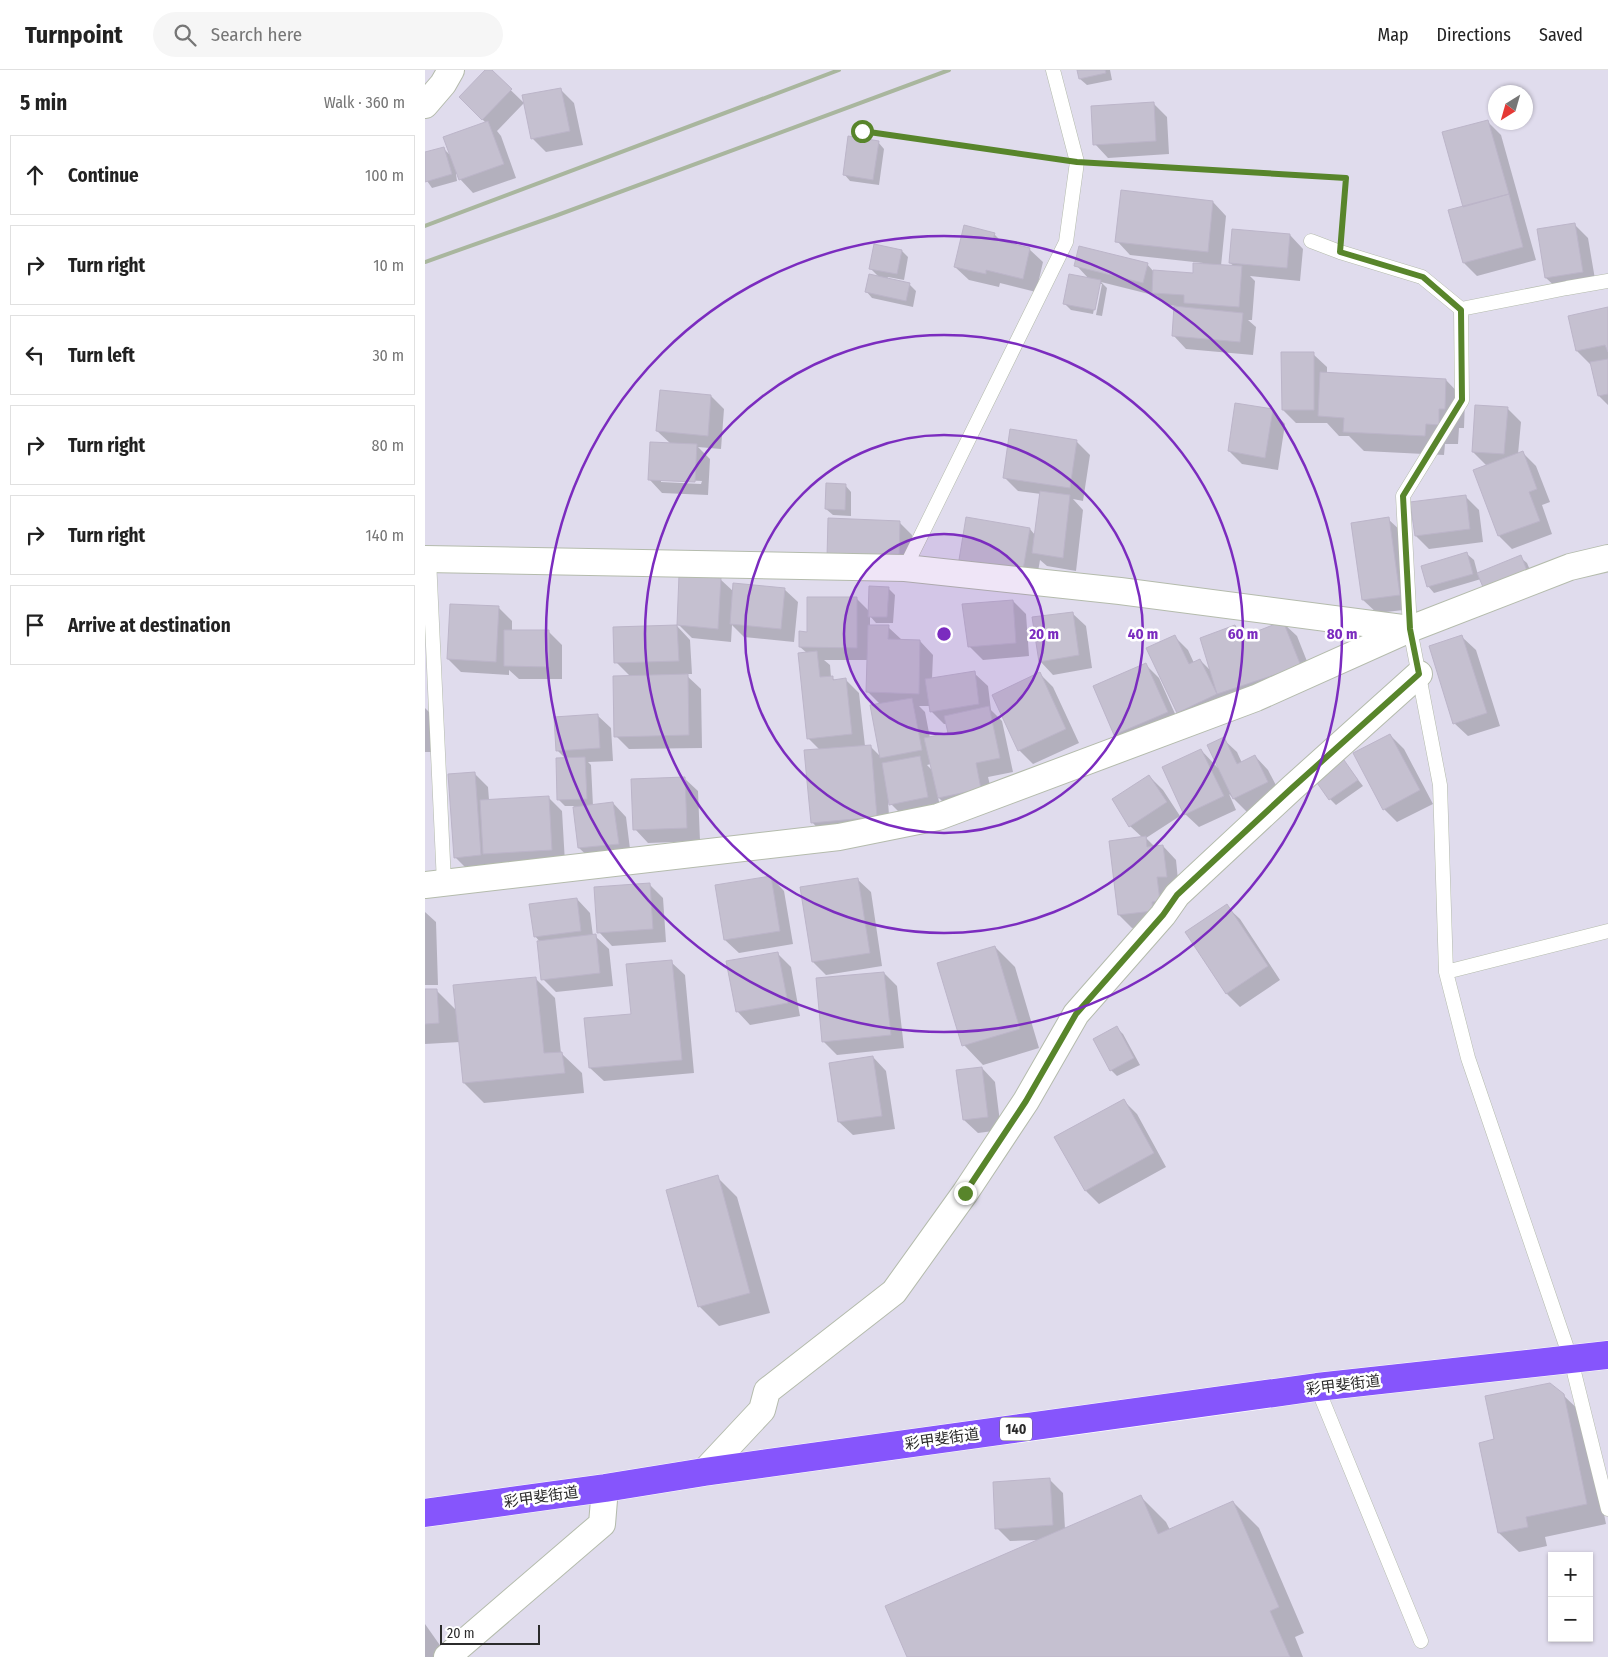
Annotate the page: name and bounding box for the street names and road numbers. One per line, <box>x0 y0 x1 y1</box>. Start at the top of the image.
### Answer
street label: 彩甲斐街道 <box>1305 1371 1381 1399</box>
road number: 140 <box>1000 1418 1032 1440</box>
street label: 彩甲斐街道 <box>904 1425 980 1453</box>
street label: 彩甲斐街道 <box>503 1483 579 1511</box>

